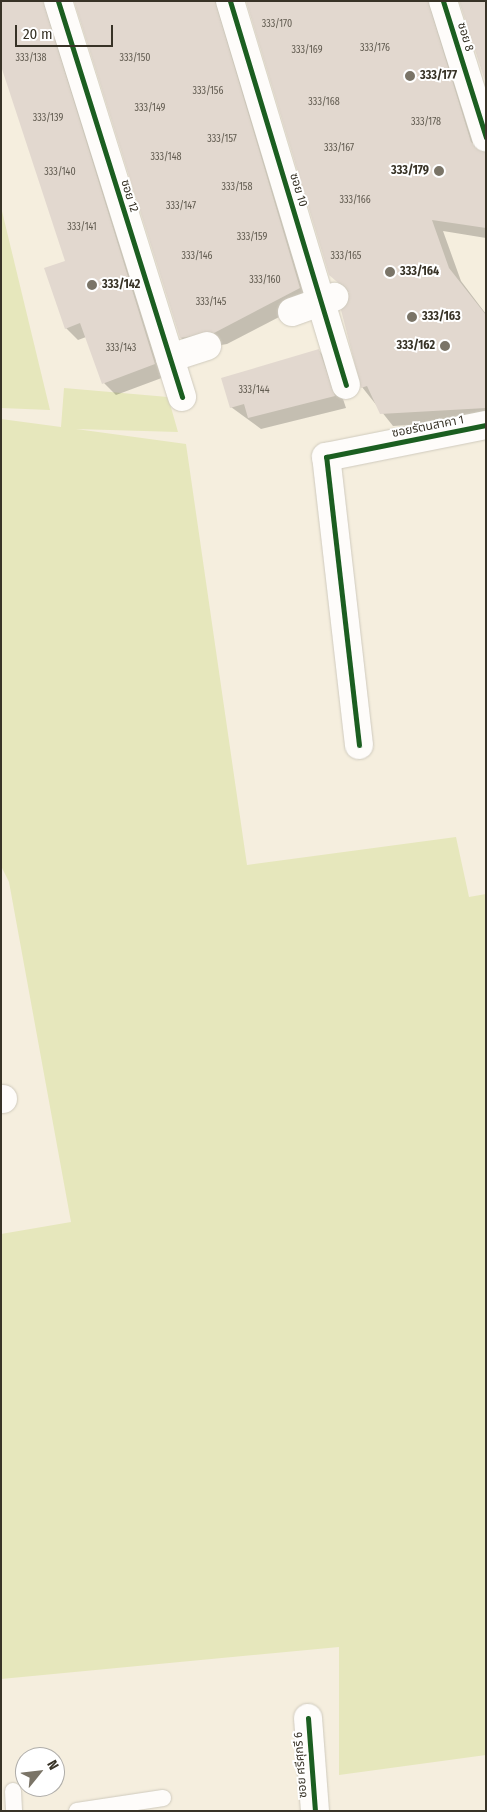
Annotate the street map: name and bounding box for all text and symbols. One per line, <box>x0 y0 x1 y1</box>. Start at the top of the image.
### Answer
scale bar <box>18 15 115 47</box>
house number: 333/170 <box>262 19 292 31</box>
street label: ซอย 8 <box>454 21 476 53</box>
text: 20 m <box>23 25 53 43</box>
house number: 333/176 <box>360 43 390 55</box>
house number: 333/169 <box>292 45 322 57</box>
house number: 333/138 <box>16 53 46 65</box>
house number: 333/150 <box>119 53 151 65</box>
place label: 333/177 <box>420 69 457 83</box>
marker: 333/177 <box>404 70 416 82</box>
house number: 333/156 <box>193 86 223 98</box>
house number: 333/168 <box>308 97 340 109</box>
house number: 333/149 <box>135 103 165 115</box>
house number: 333/139 <box>33 113 63 125</box>
house number: 333/178 <box>411 117 441 129</box>
house number: 333/157 <box>207 134 237 146</box>
house number: 333/167 <box>324 143 354 155</box>
house number: 333/148 <box>150 152 182 164</box>
place label: 333/179 <box>391 164 429 178</box>
marker: 333/179 <box>433 165 445 177</box>
house number: 333/140 <box>44 167 76 179</box>
street label: ซอย 10 <box>286 171 310 209</box>
street label: ซอย 12 <box>117 178 141 214</box>
house number: 333/158 <box>222 182 252 194</box>
house number: 333/166 <box>339 195 371 207</box>
house number: 333/147 <box>166 201 196 213</box>
house number: 333/141 <box>67 222 97 234</box>
house number: 333/159 <box>237 232 267 244</box>
house number: 333/146 <box>181 251 213 263</box>
house number: 333/165 <box>331 251 361 263</box>
place label: 333/164 <box>400 265 439 279</box>
marker: 333/164 <box>384 266 396 278</box>
house number: 333/160 <box>249 275 281 287</box>
place label: 333/142 <box>102 278 140 292</box>
marker: 333/142 <box>86 279 98 291</box>
house number: 333/145 <box>196 297 226 309</box>
place label: 333/163 <box>422 310 461 324</box>
marker: 333/163 <box>406 311 418 323</box>
place label: 333/162 <box>397 339 435 353</box>
marker: 333/162 <box>439 340 451 352</box>
house number: 333/143 <box>106 343 136 355</box>
house number: 333/144 <box>239 385 269 397</box>
street label: ซอยรัตนสาคา 1 <box>391 413 465 441</box>
street label: ซอย ศรีศุกรี 6 <box>292 1731 310 1799</box>
north arrow <box>15 1747 65 1797</box>
text: N <box>43 1757 62 1773</box>

